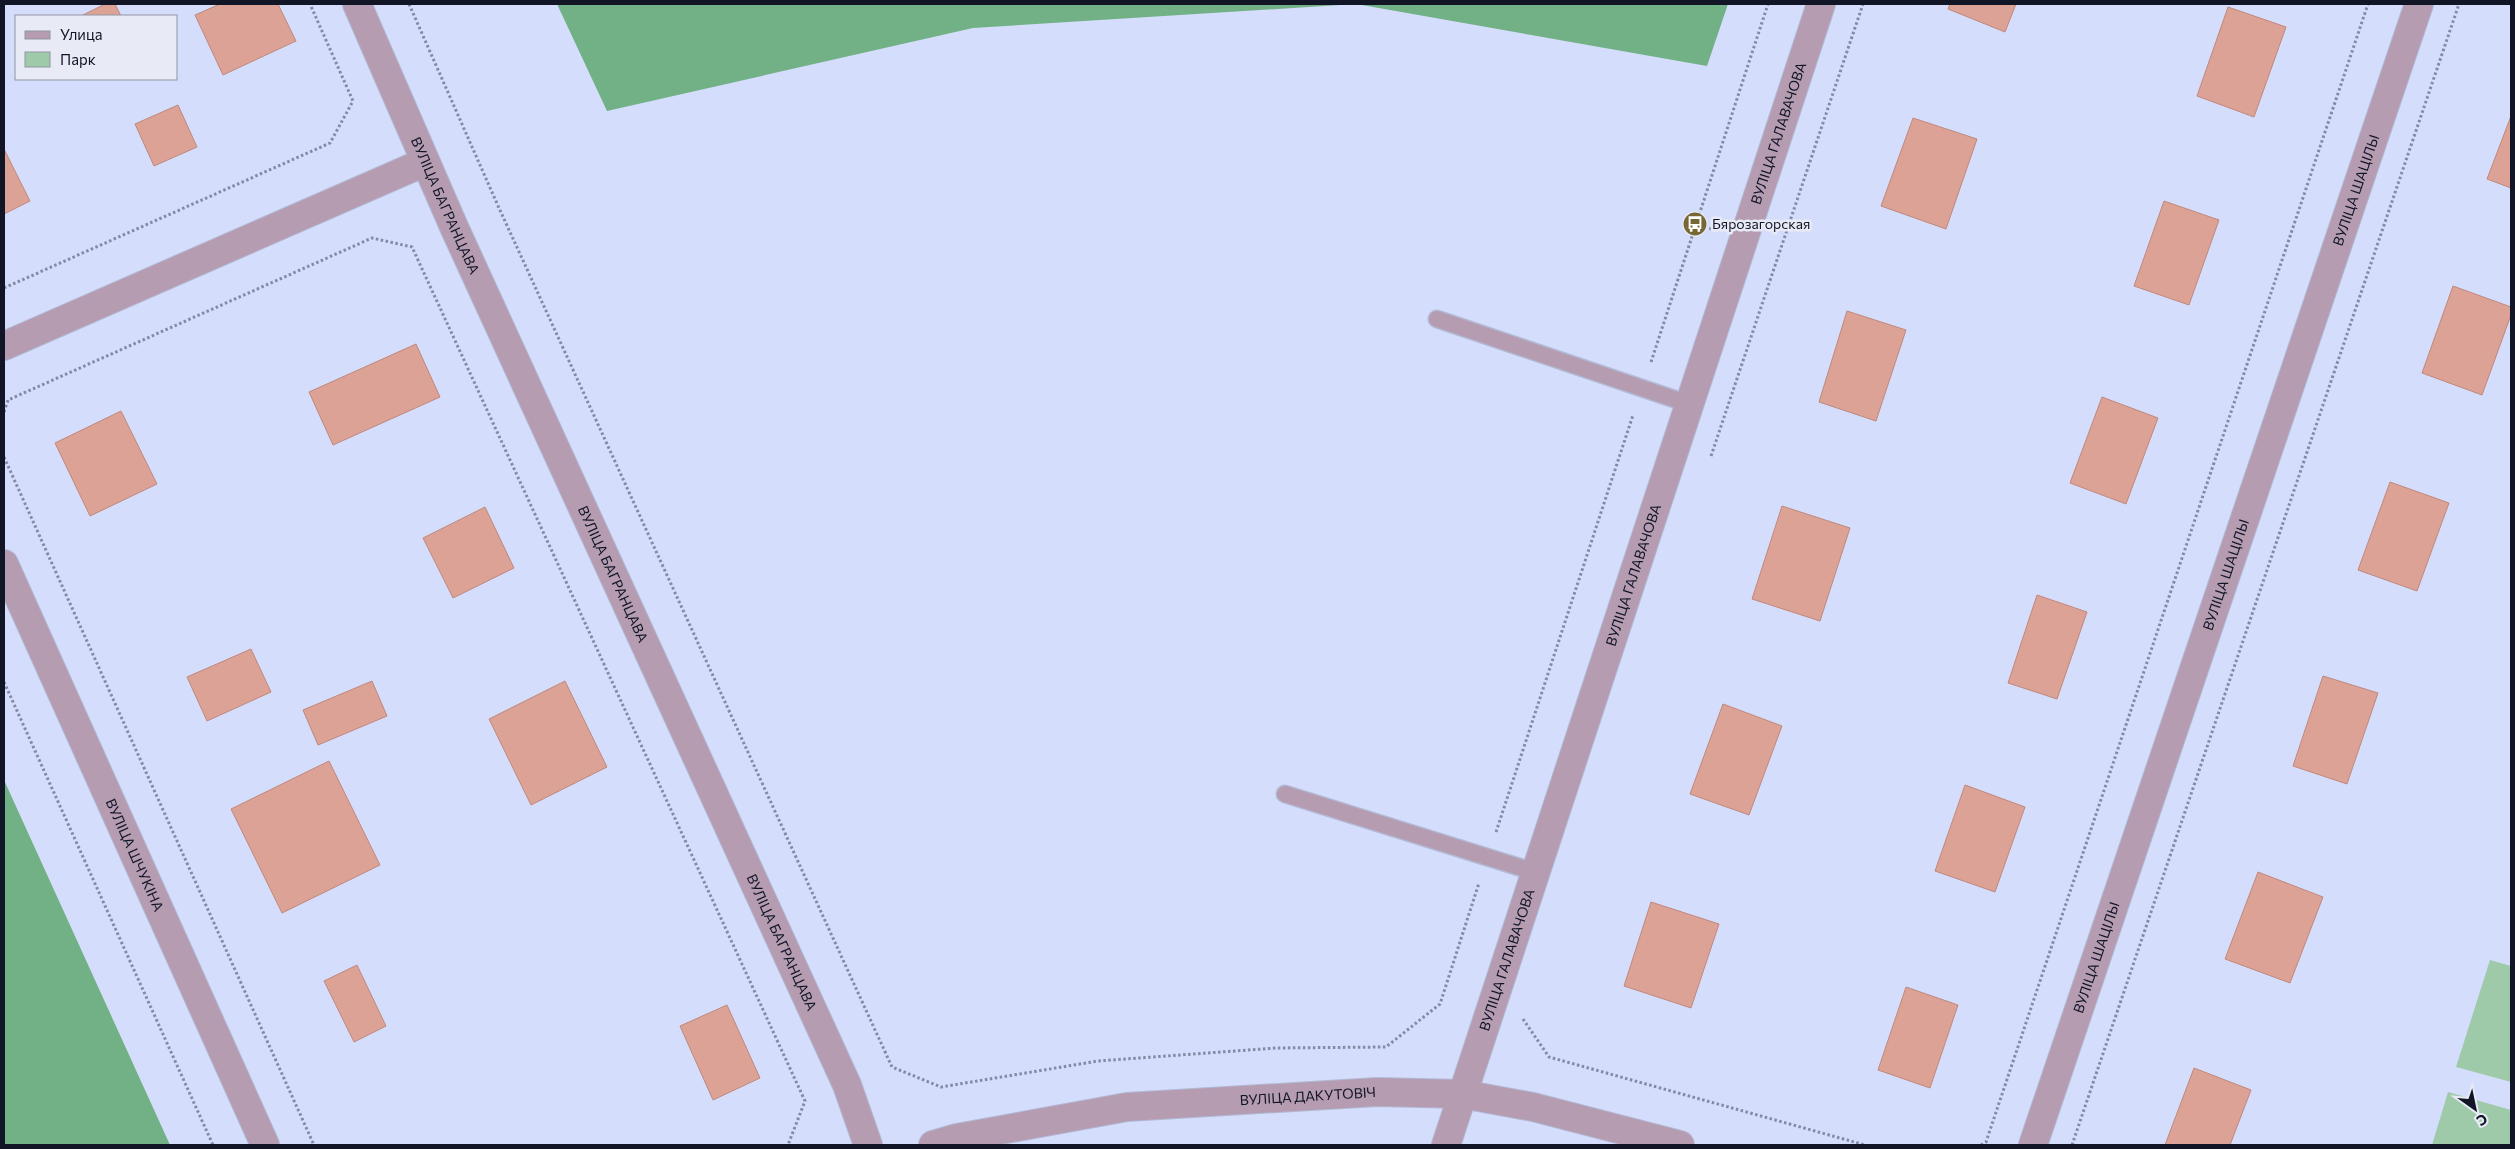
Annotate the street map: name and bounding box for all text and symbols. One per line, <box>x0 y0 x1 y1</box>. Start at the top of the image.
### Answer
legend <box>15 15 178 80</box>
text: Улица <box>60 25 102 43</box>
text: Парк <box>60 50 96 68</box>
street label: ВУЛІЦА ГАЛАВАЧОВА <box>1747 60 1809 206</box>
street label: ВУЛІЦА ШАЦІЛЫ <box>2329 132 2382 248</box>
street label: ВУЛІЦА БАГРАНЦАВА <box>408 134 484 277</box>
bus stop icon: Бярозагорская <box>1682 211 1708 237</box>
place label: Бярозагорская <box>1712 215 1810 232</box>
street label: ВУЛІЦА ГАЛАВАЧОВА <box>1602 501 1664 648</box>
street label: ВУЛІЦА БАГРАНЦАВА <box>575 503 652 645</box>
street label: ВУЛІЦА ШАЦІЛЫ <box>2199 517 2252 632</box>
street label: ВУЛІЦА ШЧУКІНА <box>103 796 168 914</box>
street label: ВУЛІЦА БАГРАНЦАВА <box>744 871 821 1013</box>
street label: ВУЛІЦА ГАЛАВАЧОВА <box>1475 886 1538 1033</box>
street label: ВУЛІЦА ШАЦІЛЫ <box>2069 899 2123 1015</box>
street label: ВУЛІЦА ДАКУТОВІЧ <box>1239 1083 1376 1108</box>
north arrow <box>2450 1084 2500 1134</box>
text: С <box>2474 1111 2491 1130</box>

